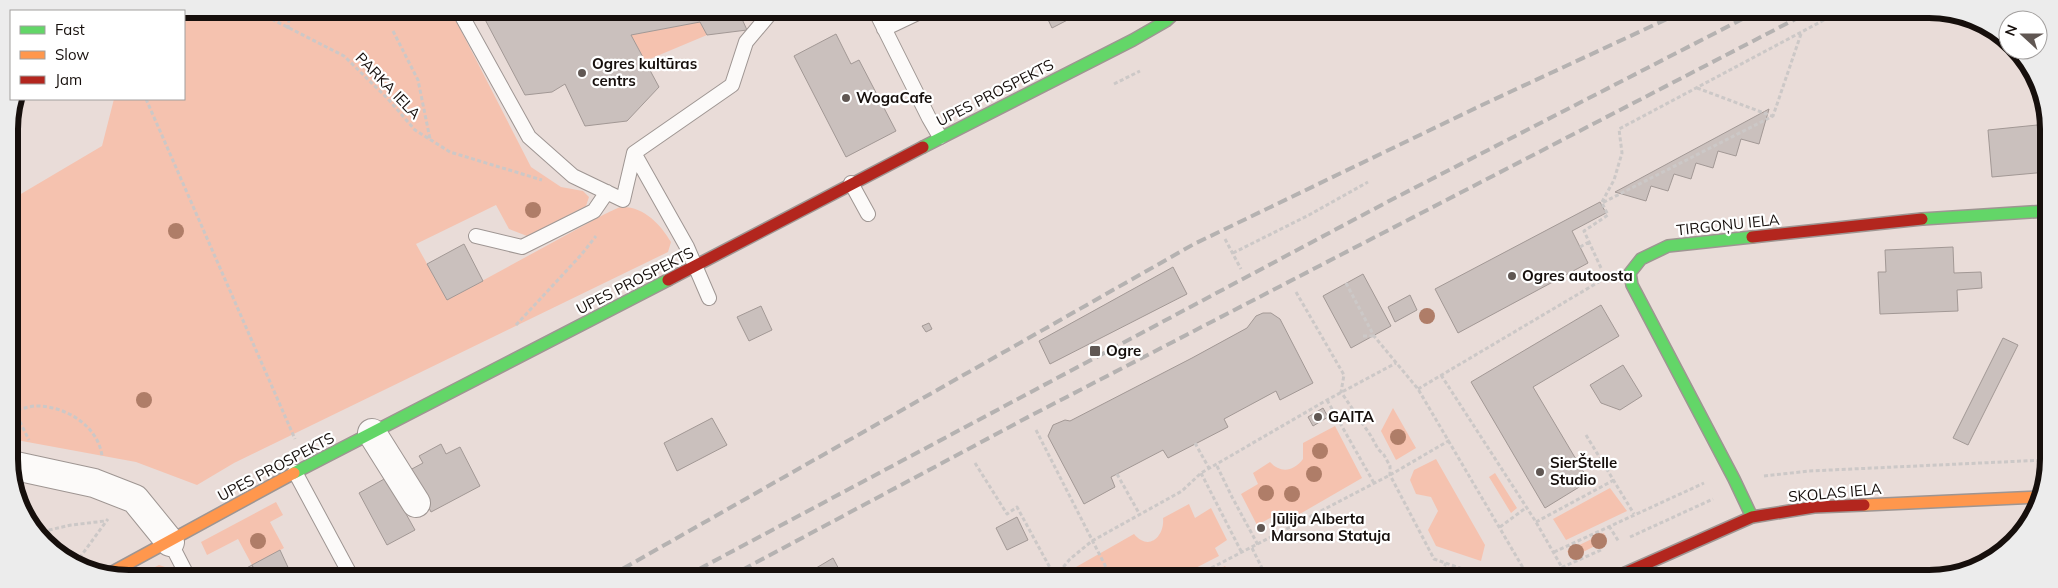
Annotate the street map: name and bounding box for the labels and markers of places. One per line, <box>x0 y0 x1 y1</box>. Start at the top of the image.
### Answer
place label: Ogres kultūras centrs <box>592 54 697 90</box>
marker: Ogres kultūras centrs <box>576 67 588 79</box>
place label: WogaCafe <box>856 88 932 107</box>
marker: WogaCafe <box>840 92 852 104</box>
place label: Ogres autoosta <box>1522 266 1633 285</box>
marker: Ogres autoosta <box>1506 270 1518 282</box>
place label: Ogre <box>1106 341 1141 360</box>
marker: Ogre <box>1088 344 1102 358</box>
place label: GAITA <box>1328 407 1375 426</box>
marker: GAITA <box>1312 411 1324 423</box>
place label: SierŠtelle Studio <box>1550 453 1617 489</box>
marker: SierŠtelle Studio <box>1534 466 1546 478</box>
place label: Jūlija Alberta Marsona Statuja <box>1271 509 1390 545</box>
marker: Jūlija Alberta Marsona Statuja <box>1255 522 1267 534</box>

